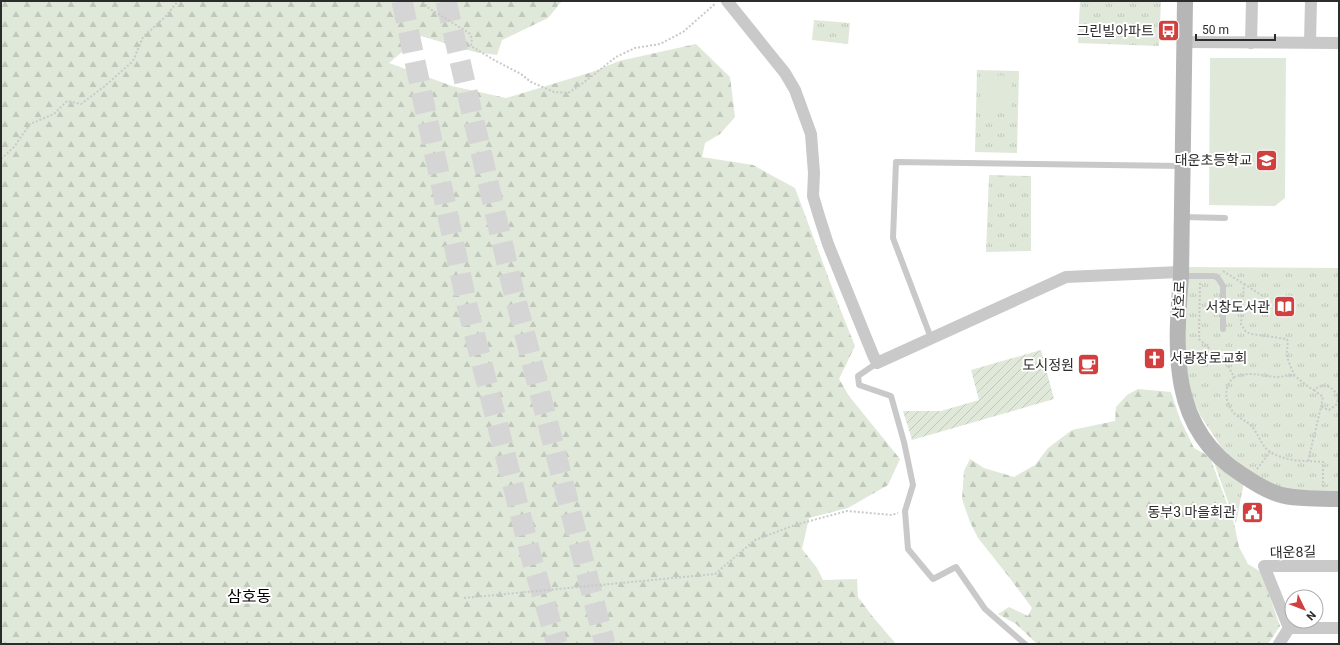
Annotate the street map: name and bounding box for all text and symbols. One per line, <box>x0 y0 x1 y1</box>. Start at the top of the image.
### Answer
scale bar <box>1196 16 1275 42</box>
bus stop icon: 그린빌아파트 <box>1156 18 1182 44</box>
place label: 그린빌아파트 <box>1077 23 1154 39</box>
text: 50 m <box>1202 23 1229 37</box>
school or university icon: 대운초등학교 <box>1254 147 1280 173</box>
place label: 대운초등학교 <box>1175 152 1252 168</box>
street label: 삼호로 <box>1170 280 1188 320</box>
library icon: 서창도서관 <box>1272 294 1298 320</box>
place label: 서창도서관 <box>1206 299 1270 315</box>
church icon: 서광장로교회 <box>1142 345 1168 371</box>
place label: 서광장로교회 <box>1170 350 1247 366</box>
cafe icon: 도시정원 <box>1076 352 1102 378</box>
place label: 도시정원 <box>1022 357 1074 373</box>
public building icon: 동부3 마을회관 <box>1239 499 1265 525</box>
place label: 동부3 마을회관 <box>1147 504 1236 520</box>
street label: 대운8길 <box>1269 543 1317 561</box>
district label: 삼호동 <box>227 587 271 606</box>
north arrow <box>1284 589 1324 629</box>
text: N <box>1303 608 1318 623</box>

